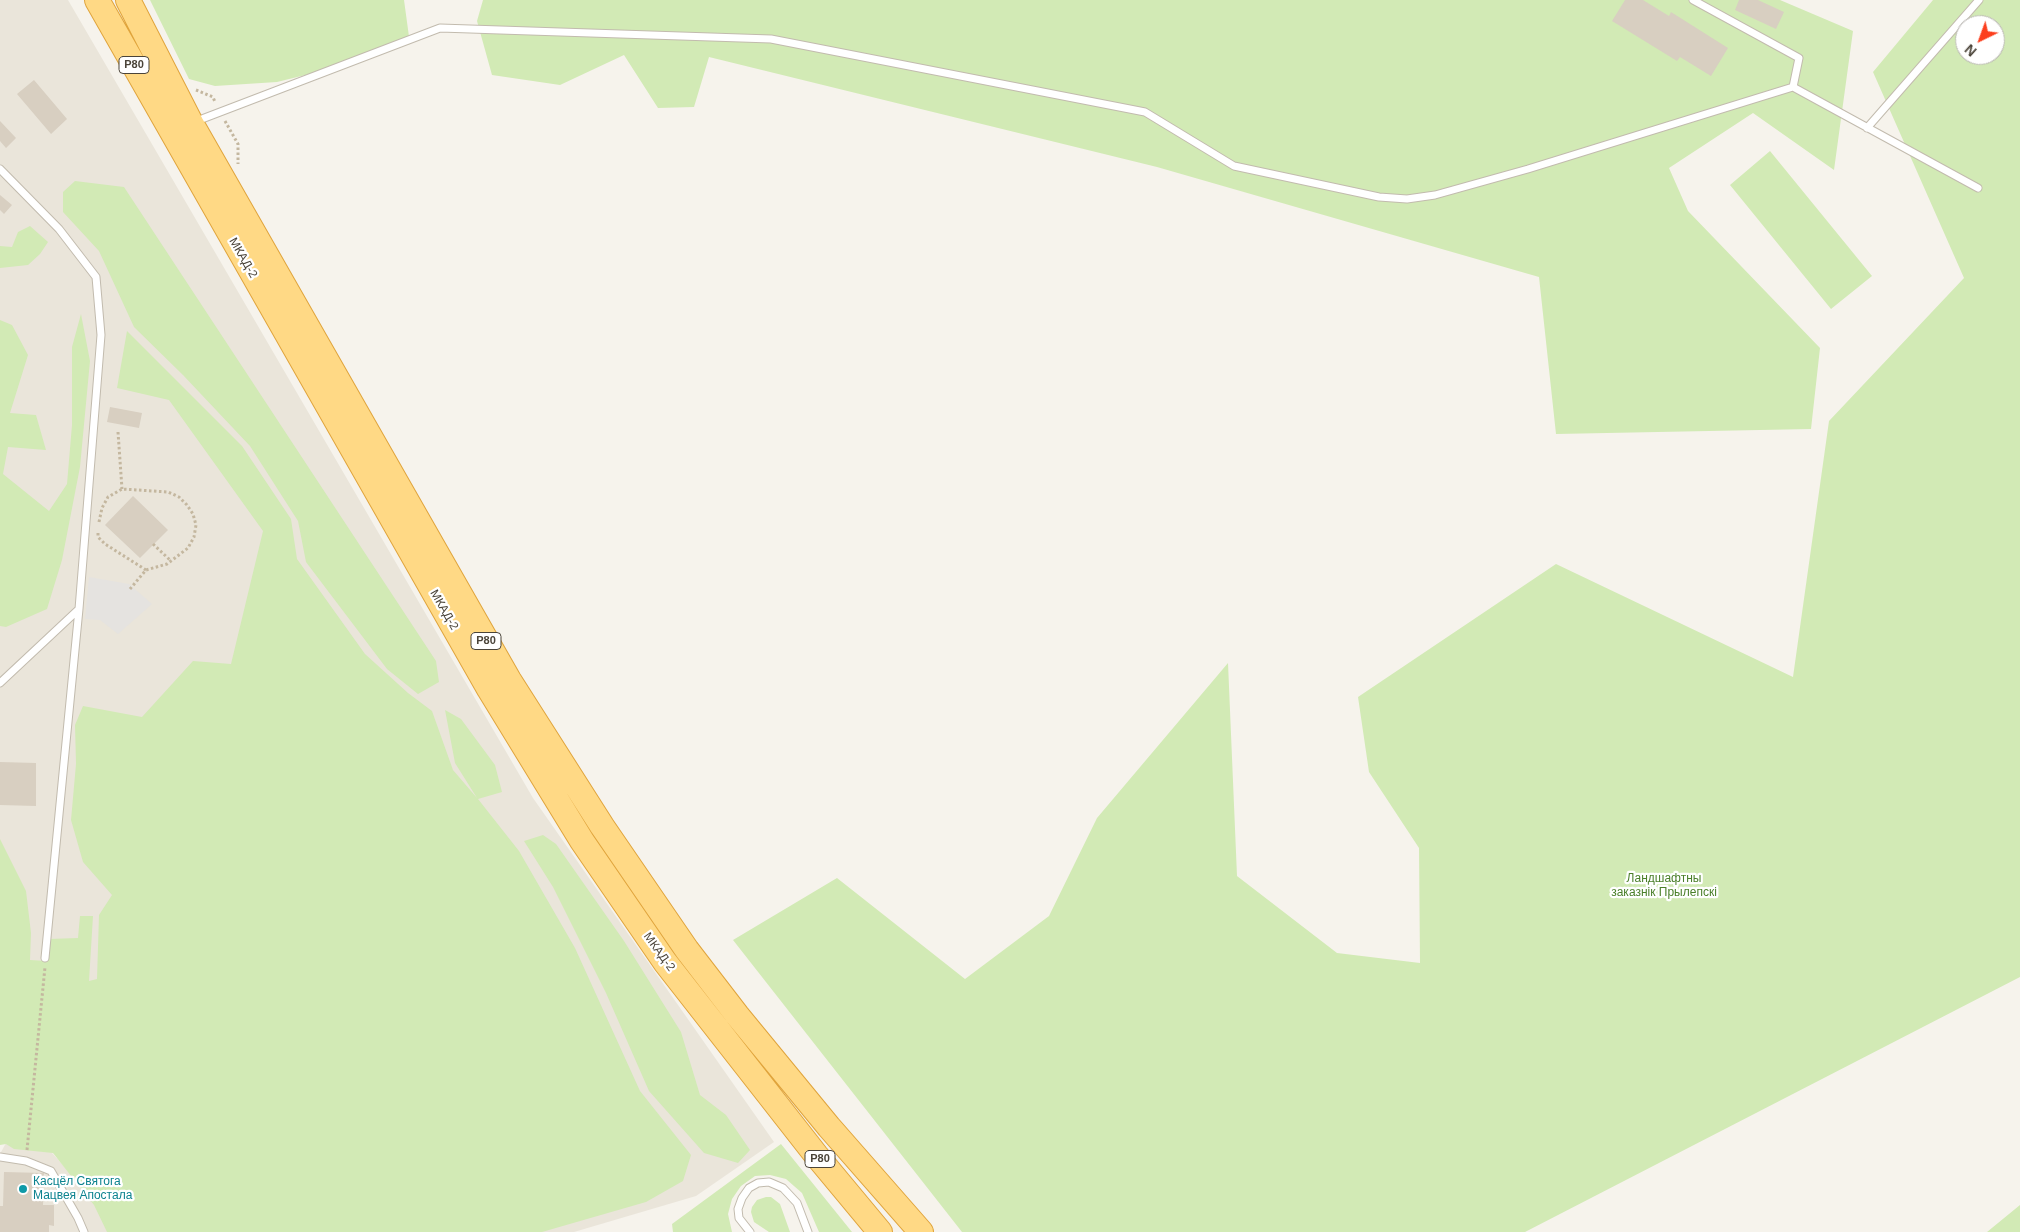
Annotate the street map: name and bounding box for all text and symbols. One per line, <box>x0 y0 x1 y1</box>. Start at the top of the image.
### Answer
north arrow <box>1955 15 2005 65</box>
text: N <box>1962 41 1980 60</box>
road number: Р80 <box>119 56 149 74</box>
street label: МКАД-2 <box>226 235 260 281</box>
street label: МКАД-2 <box>427 587 461 633</box>
road number: Р80 <box>471 632 501 649</box>
park label: Ландшафтны заказнік Прылепскі <box>1611 872 1717 900</box>
street label: МКАД-2 <box>640 930 678 974</box>
road number: Р80 <box>805 1150 835 1168</box>
place label: Касцёл Святога Мацвея Апостала <box>33 1175 132 1203</box>
marker: Касцёл Святога Мацвея Апостала <box>17 1183 29 1195</box>

